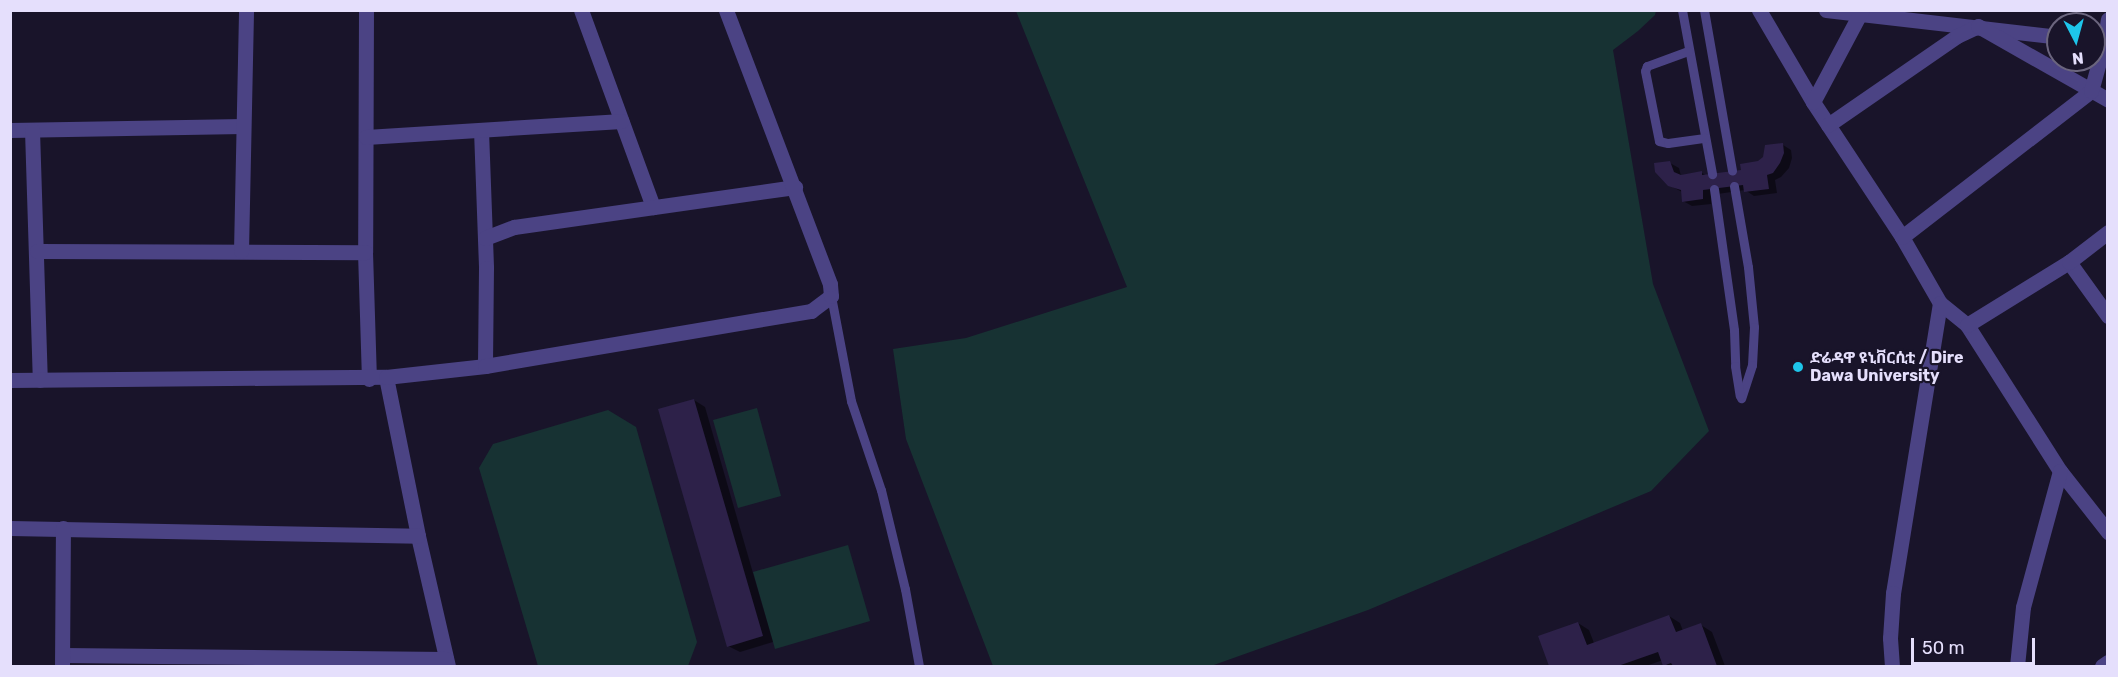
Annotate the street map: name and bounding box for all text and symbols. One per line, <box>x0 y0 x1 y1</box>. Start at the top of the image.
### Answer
north arrow <box>2046 12 2106 72</box>
text: N <box>2071 48 2084 68</box>
place label: ድሬዳዋ ዩኒቨርሲቲ / Dire Dawa University <box>1810 348 1963 386</box>
marker: ድሬዳዋ ዩኒቨርሲቲ / Dire Dawa University <box>1791 360 1805 374</box>
scale bar <box>1914 626 2038 664</box>
text: 50 m <box>1922 637 1965 659</box>

